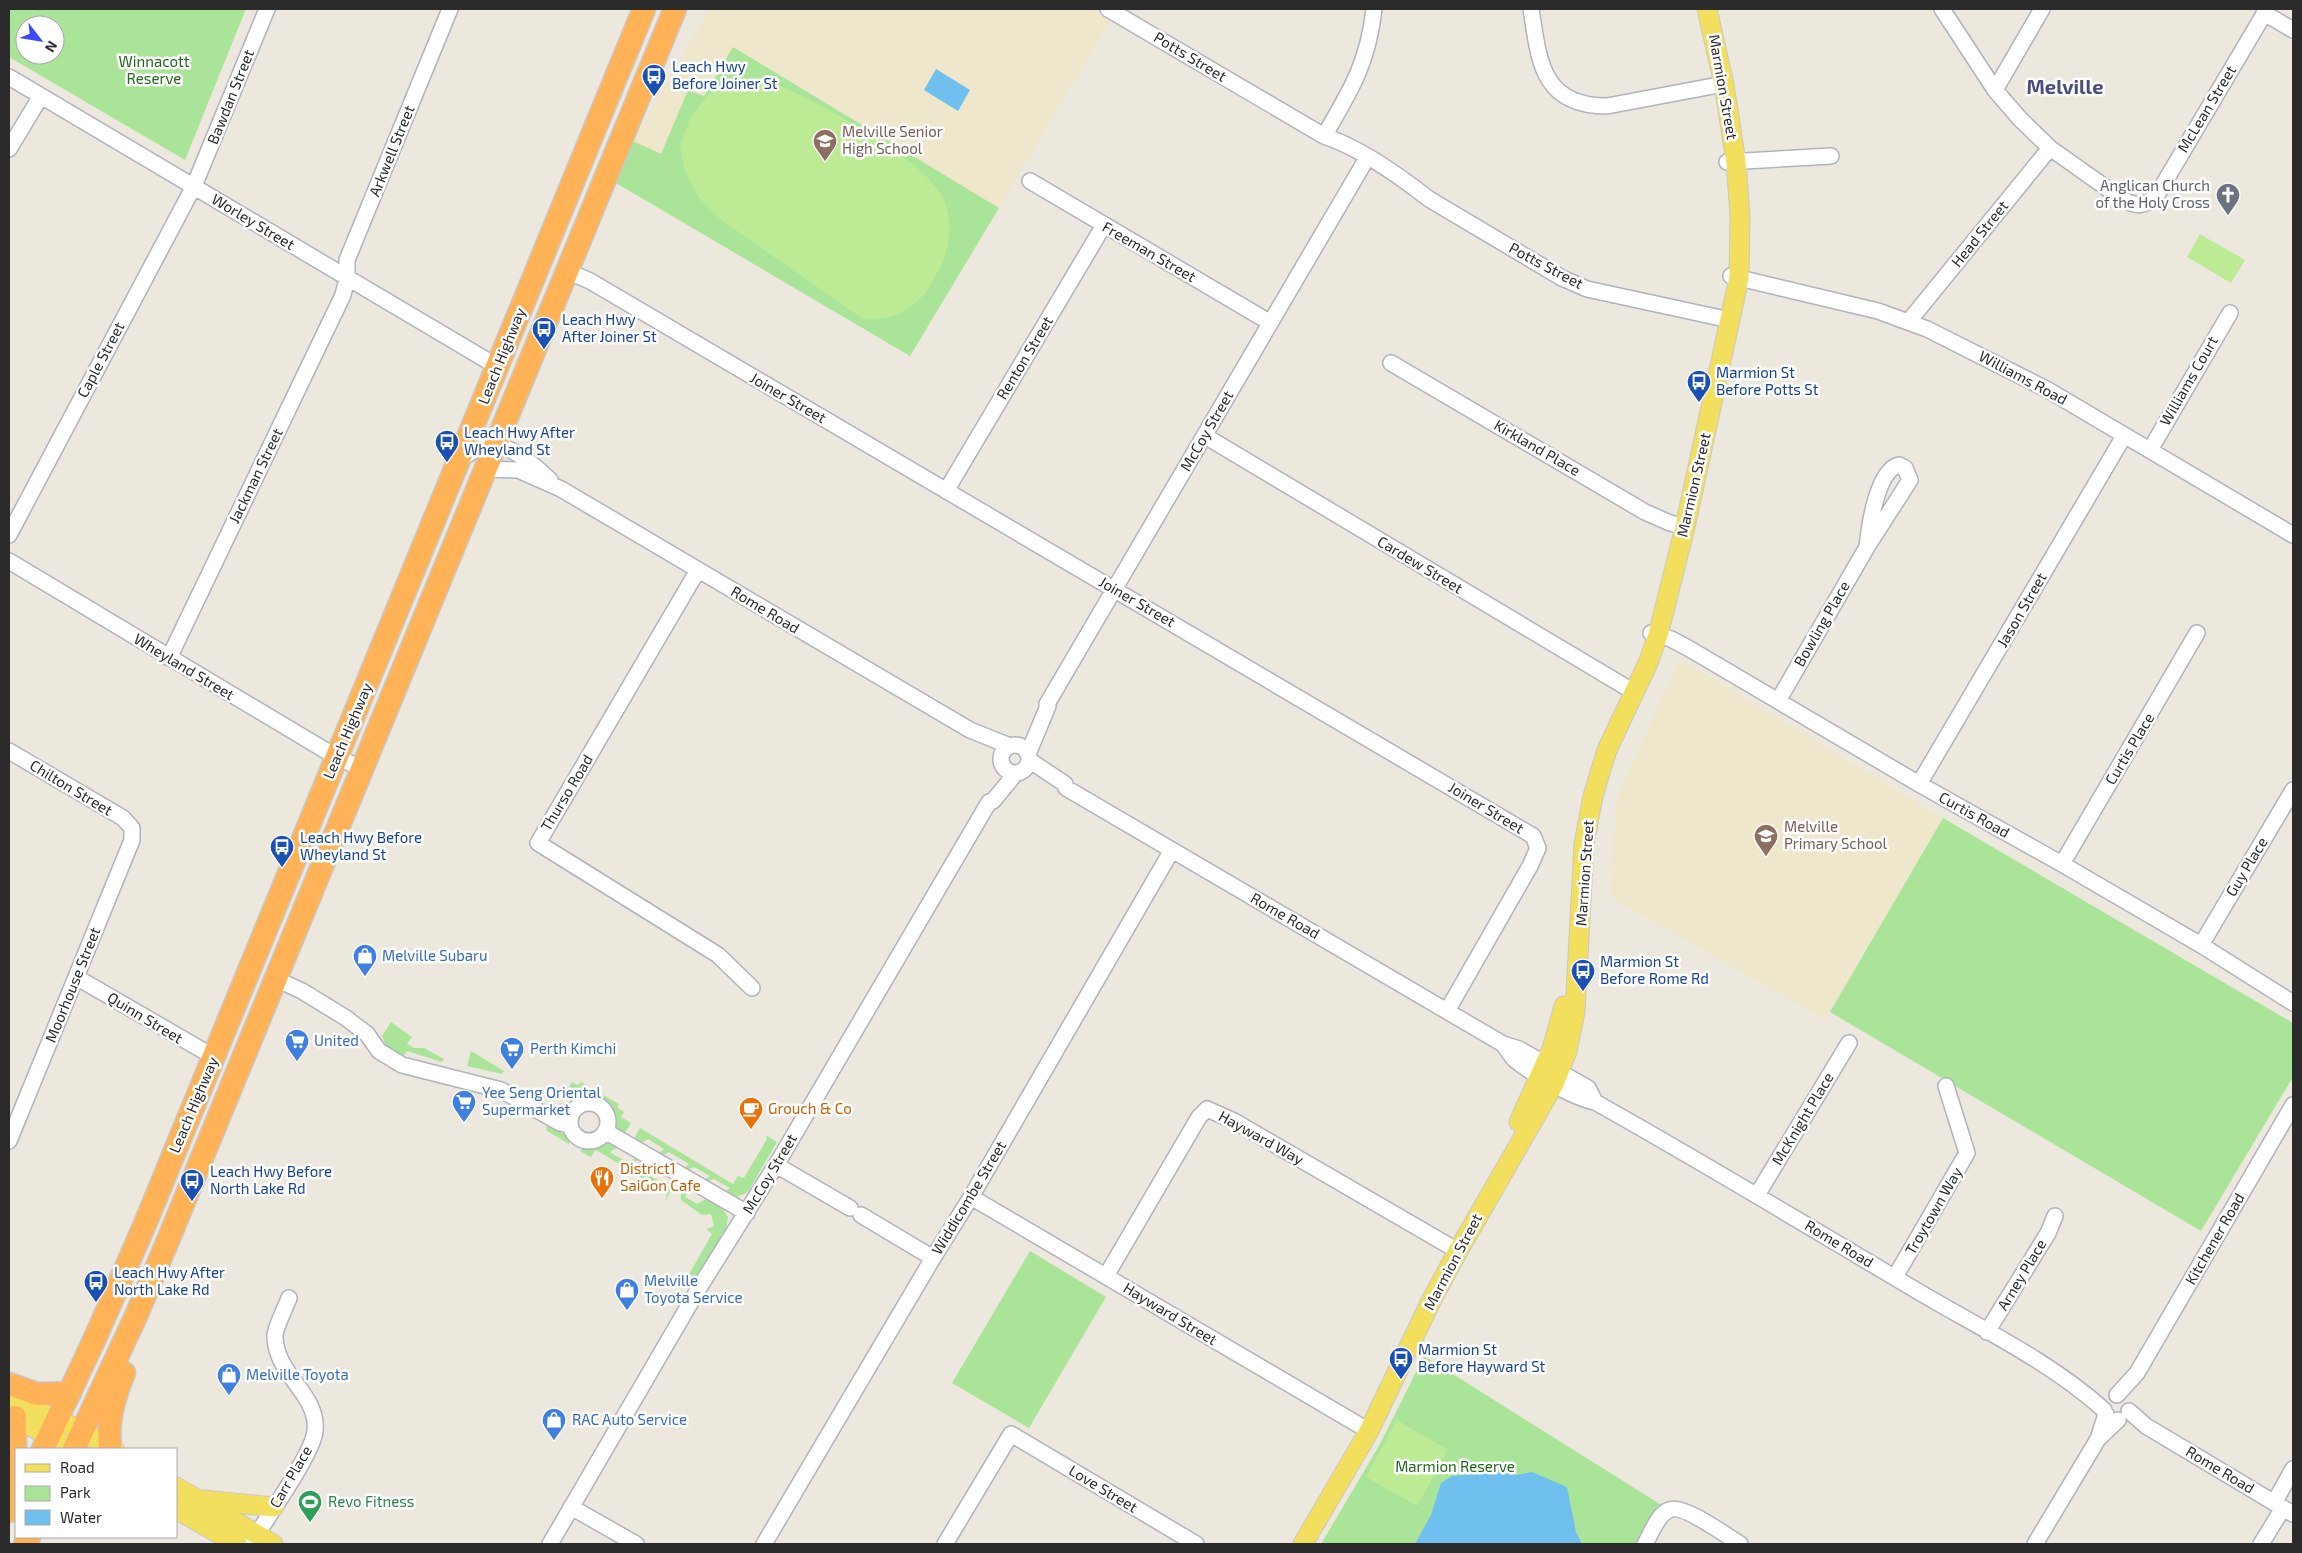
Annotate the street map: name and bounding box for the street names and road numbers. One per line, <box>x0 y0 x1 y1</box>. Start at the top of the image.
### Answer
street label: Potts Street <box>1151 27 1230 85</box>
street label: Marmion Street <box>1706 33 1742 141</box>
street label: Bawdan Street <box>203 46 257 147</box>
street label: McLean Street <box>2173 62 2239 155</box>
street label: Arkwell Street <box>365 102 418 199</box>
street label: Worley Street <box>209 189 299 253</box>
street label: Head Street <box>1947 196 2012 270</box>
street label: Freeman Street <box>1100 217 1200 285</box>
street label: Potts Street <box>1506 238 1587 292</box>
street label: Leach Highway <box>473 305 529 407</box>
street label: Renton Street <box>992 312 1056 402</box>
street label: Caple Street <box>73 318 128 400</box>
street label: Williams Court <box>2155 332 2221 428</box>
street label: Williams Road <box>1976 346 2071 408</box>
street label: Joiner Street <box>747 368 830 426</box>
street label: McCoy Street <box>1176 387 1237 474</box>
street label: Kirkland Place <box>1491 415 1584 479</box>
street label: Jackman Street <box>224 425 286 526</box>
street label: Marmion Street <box>1672 431 1714 539</box>
street label: Cardew Street <box>1375 532 1467 597</box>
street label: Jason Street <box>1993 569 2050 650</box>
street label: Joiner Street <box>1096 572 1179 630</box>
street label: Bowling Place <box>1789 578 1853 669</box>
street label: Rome Road <box>728 582 803 637</box>
street label: Wheyland Street <box>131 629 238 703</box>
street label: Leach Highway <box>319 680 375 781</box>
street label: Curtis Place <box>2101 709 2158 788</box>
street label: Thurso Road <box>536 751 596 834</box>
street label: Chilton Street <box>27 755 116 819</box>
street label: Joiner Street <box>1446 778 1528 837</box>
street label: Curtis Road <box>1936 787 2013 841</box>
street label: Marmion Street <box>1571 819 1597 927</box>
street label: Guy Place <box>2222 834 2271 899</box>
street label: Rome Road <box>1248 888 1323 942</box>
street label: Moorhouse Street <box>41 924 104 1045</box>
street label: Quinn Street <box>104 988 187 1048</box>
street label: Leach Highway <box>165 1054 221 1155</box>
street label: McKnight Place <box>1767 1069 1837 1168</box>
street label: Hayward Way <box>1216 1106 1307 1168</box>
street label: McCoy Street <box>738 1130 800 1217</box>
street label: Widdicombe Street <box>927 1137 1009 1258</box>
street label: Troytown Way <box>1901 1163 1965 1257</box>
street label: Kitchener Road <box>2181 1189 2248 1288</box>
street label: Marmion Street <box>1419 1210 1485 1313</box>
street label: Rome Road <box>1802 1216 1877 1271</box>
street label: Arney Place <box>1993 1236 2049 1313</box>
street label: Hayward Street <box>1120 1278 1221 1348</box>
street label: Carr Place <box>265 1442 315 1511</box>
street label: Rome Road <box>2183 1442 2258 1497</box>
street label: Love Street <box>1066 1461 1141 1516</box>

